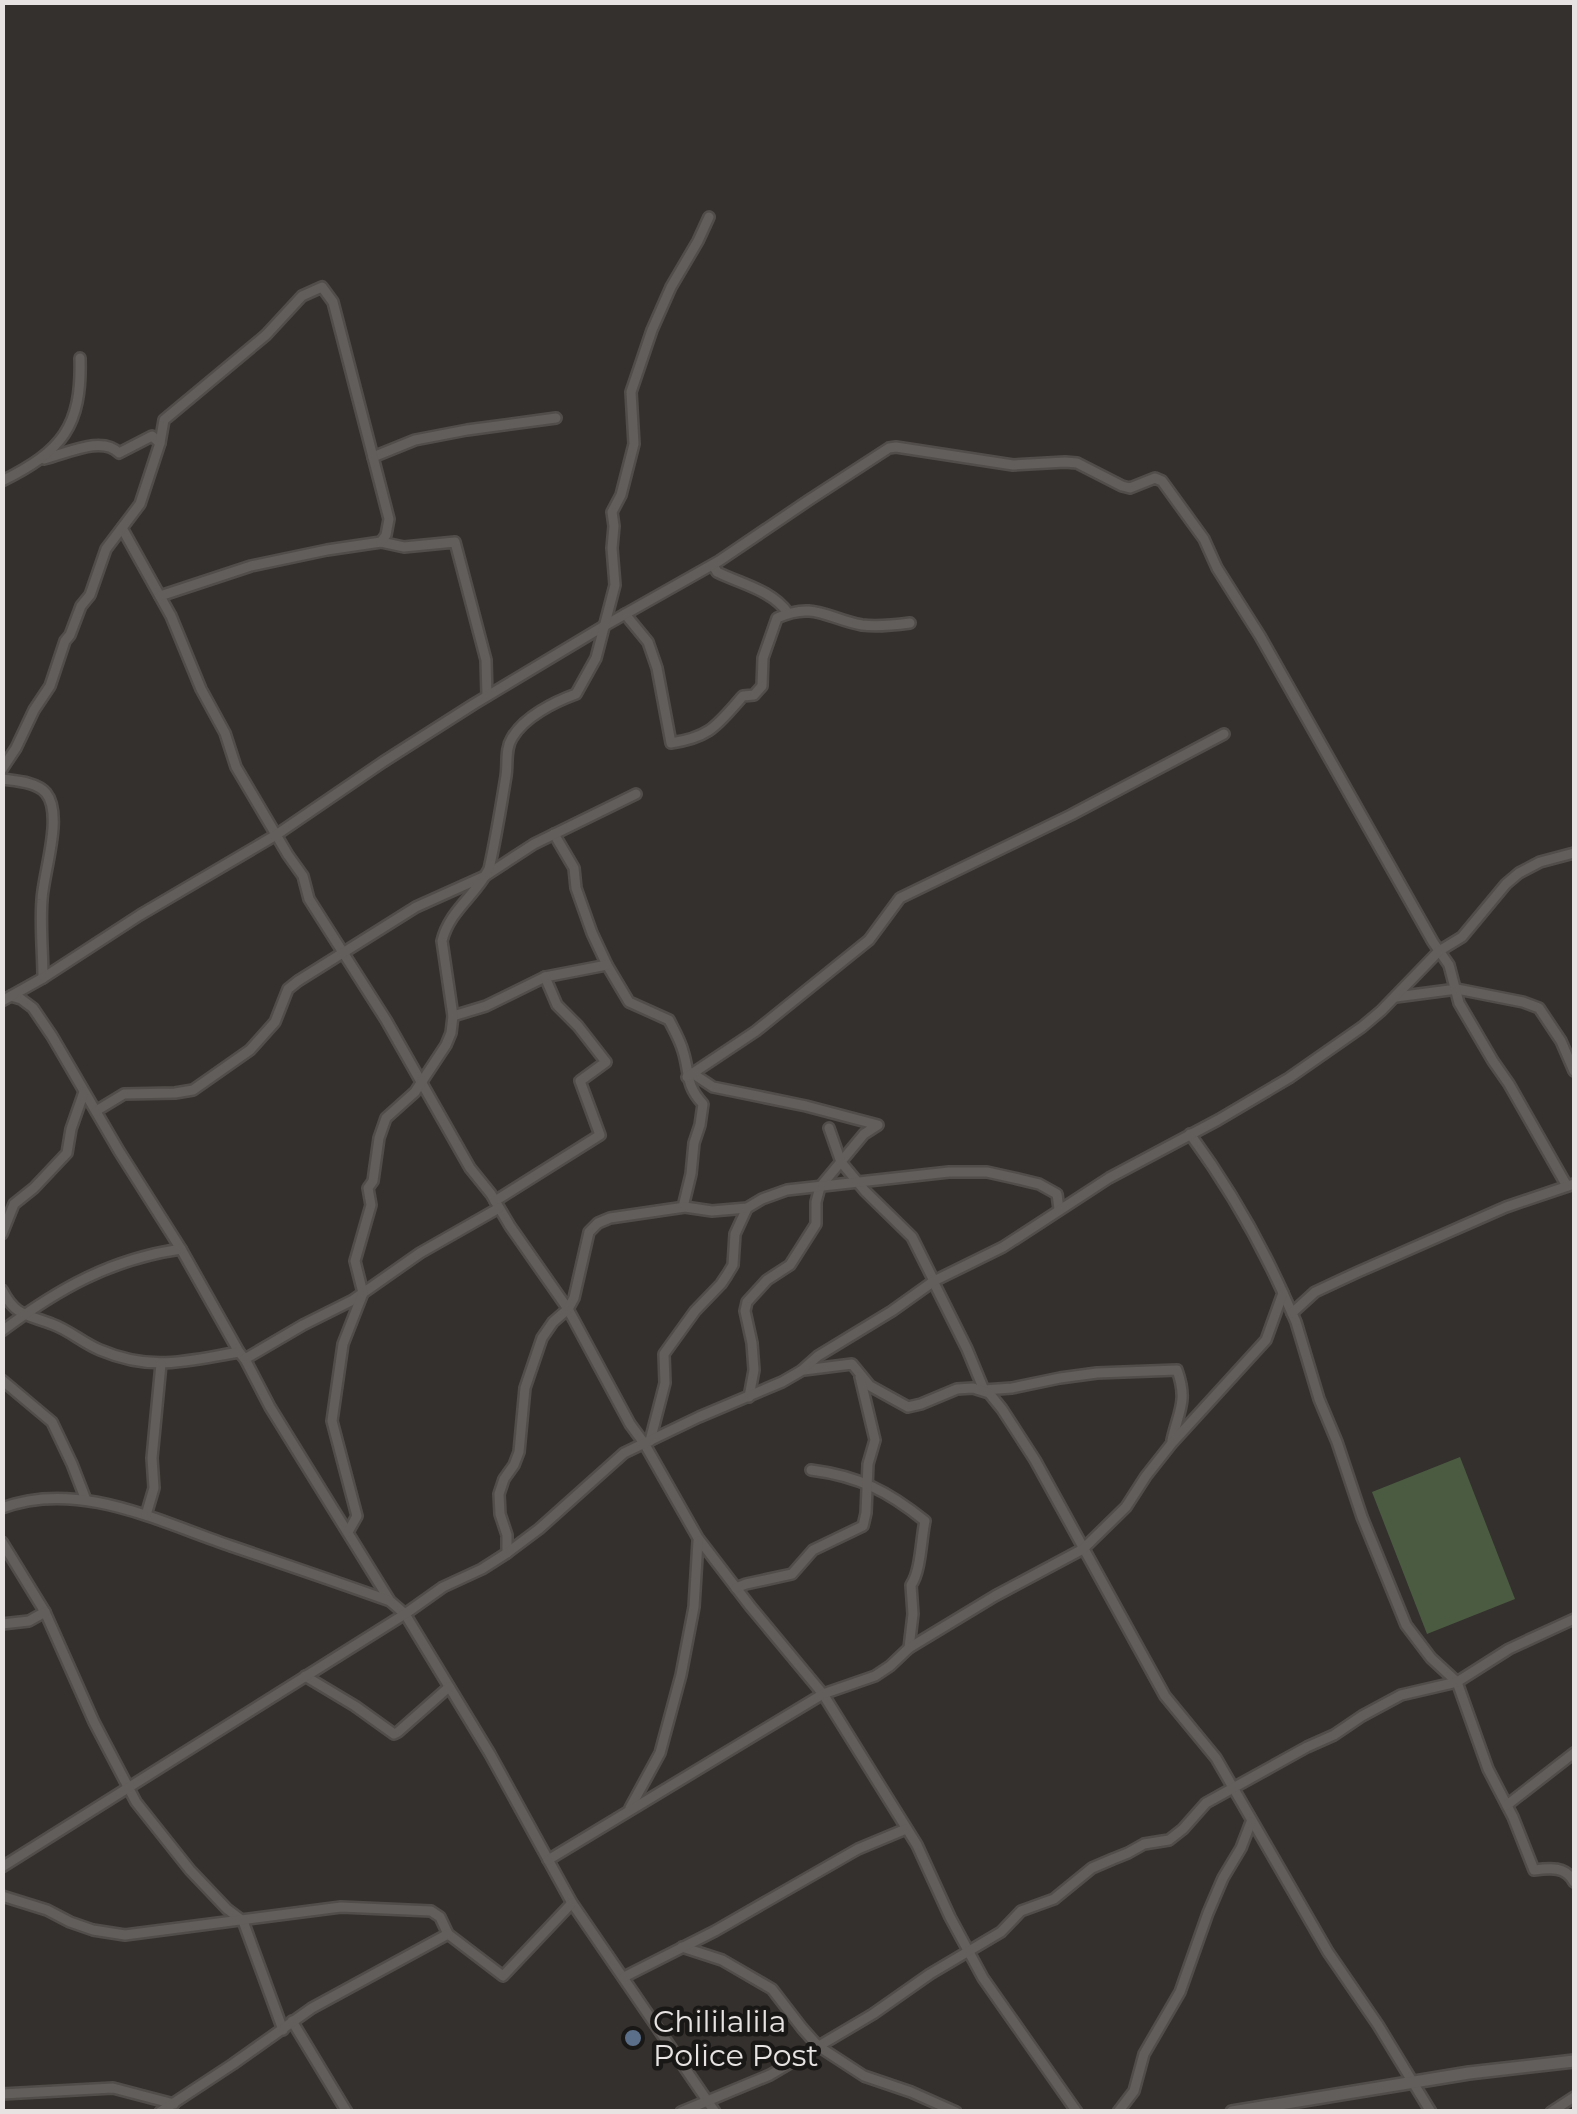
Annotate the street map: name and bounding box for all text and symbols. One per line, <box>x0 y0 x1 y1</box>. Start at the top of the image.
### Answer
place label: Chililalila Police Post <box>653 2003 819 2074</box>
marker: Chililalila Police Post <box>622 2027 644 2049</box>

